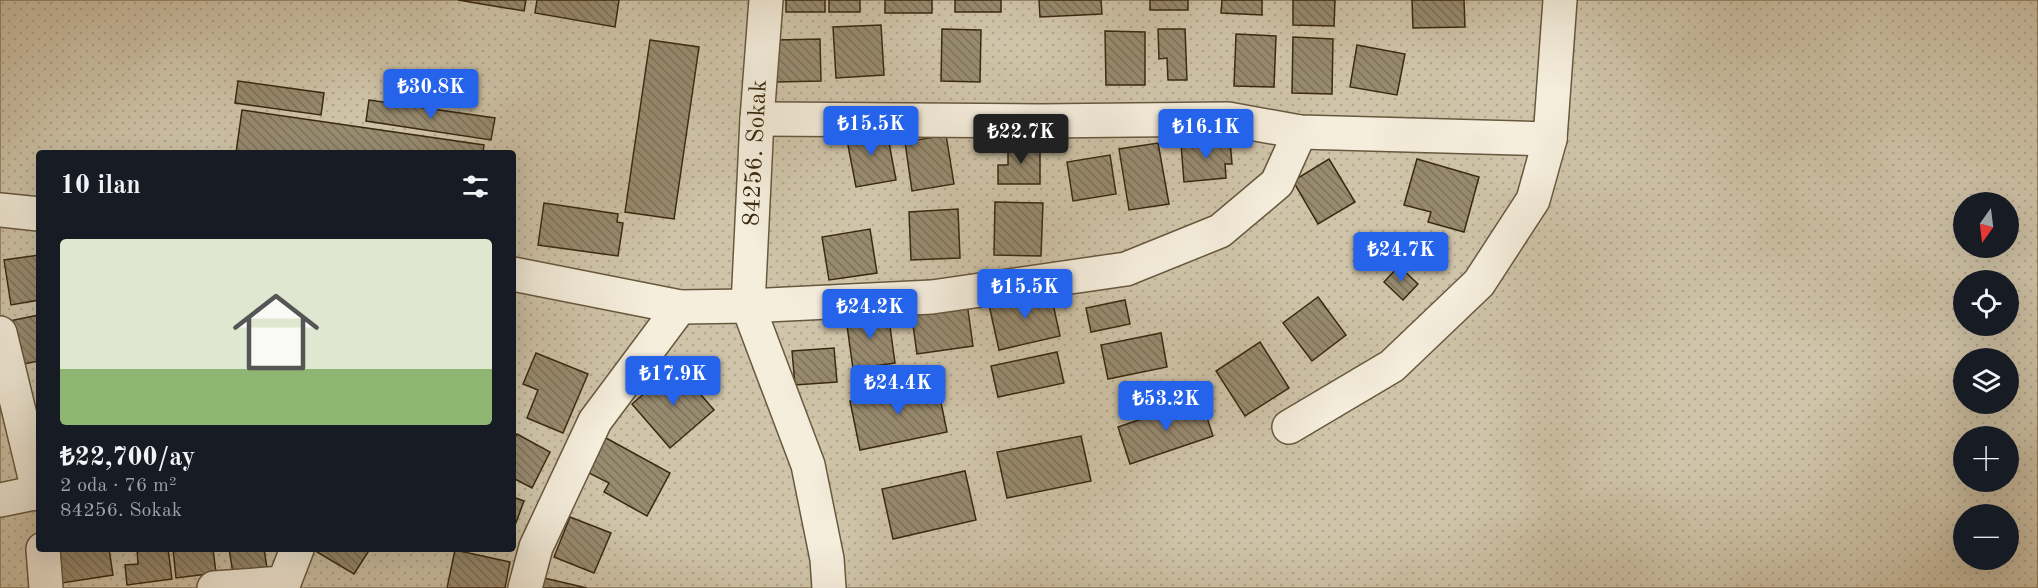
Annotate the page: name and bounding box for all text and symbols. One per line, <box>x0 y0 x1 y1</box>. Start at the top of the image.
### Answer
pin: ₺30.8K <box>382 69 480 120</box>
text: ₺30.8K <box>397 78 465 98</box>
street label: 84256. Sokak <box>740 79 772 227</box>
pin: ₺15.5K <box>822 106 920 157</box>
pin: ₺16.1K <box>1157 109 1255 160</box>
pin: ₺22.7K <box>972 114 1070 165</box>
text: ₺15.5K <box>837 115 905 135</box>
text: ₺16.1K <box>1172 118 1240 138</box>
text: ₺22.7K <box>987 123 1055 143</box>
icon: filters <box>459 170 492 203</box>
text: 10 ilan <box>60 173 141 199</box>
north arrow <box>1953 192 2019 258</box>
map controls <box>1953 192 2019 570</box>
pin: ₺24.7K <box>1352 232 1450 283</box>
text: ₺24.7K <box>1367 241 1435 261</box>
pin: ₺15.5K <box>976 269 1074 320</box>
button: locate <box>1953 270 2019 336</box>
icon: home <box>222 278 330 386</box>
text: ₺15.5K <box>991 278 1059 298</box>
pin: ₺24.2K <box>821 289 919 340</box>
text: ₺24.2K <box>836 298 904 318</box>
button: layers <box>1953 348 2019 414</box>
pin: ₺17.9K <box>624 356 722 407</box>
text: ₺17.9K <box>639 365 707 385</box>
pin: ₺24.4K <box>849 365 947 416</box>
text: ₺24.4K <box>864 374 932 394</box>
pin: ₺53.2K <box>1117 381 1215 432</box>
text: ₺53.2K <box>1132 390 1200 410</box>
button: + <box>1953 426 2019 492</box>
text: ₺22,700/ay <box>60 445 195 471</box>
text: 2 oda · 76 m² <box>60 476 177 496</box>
text: 84256. Sokak <box>60 501 182 521</box>
button: − <box>1953 504 2019 570</box>

